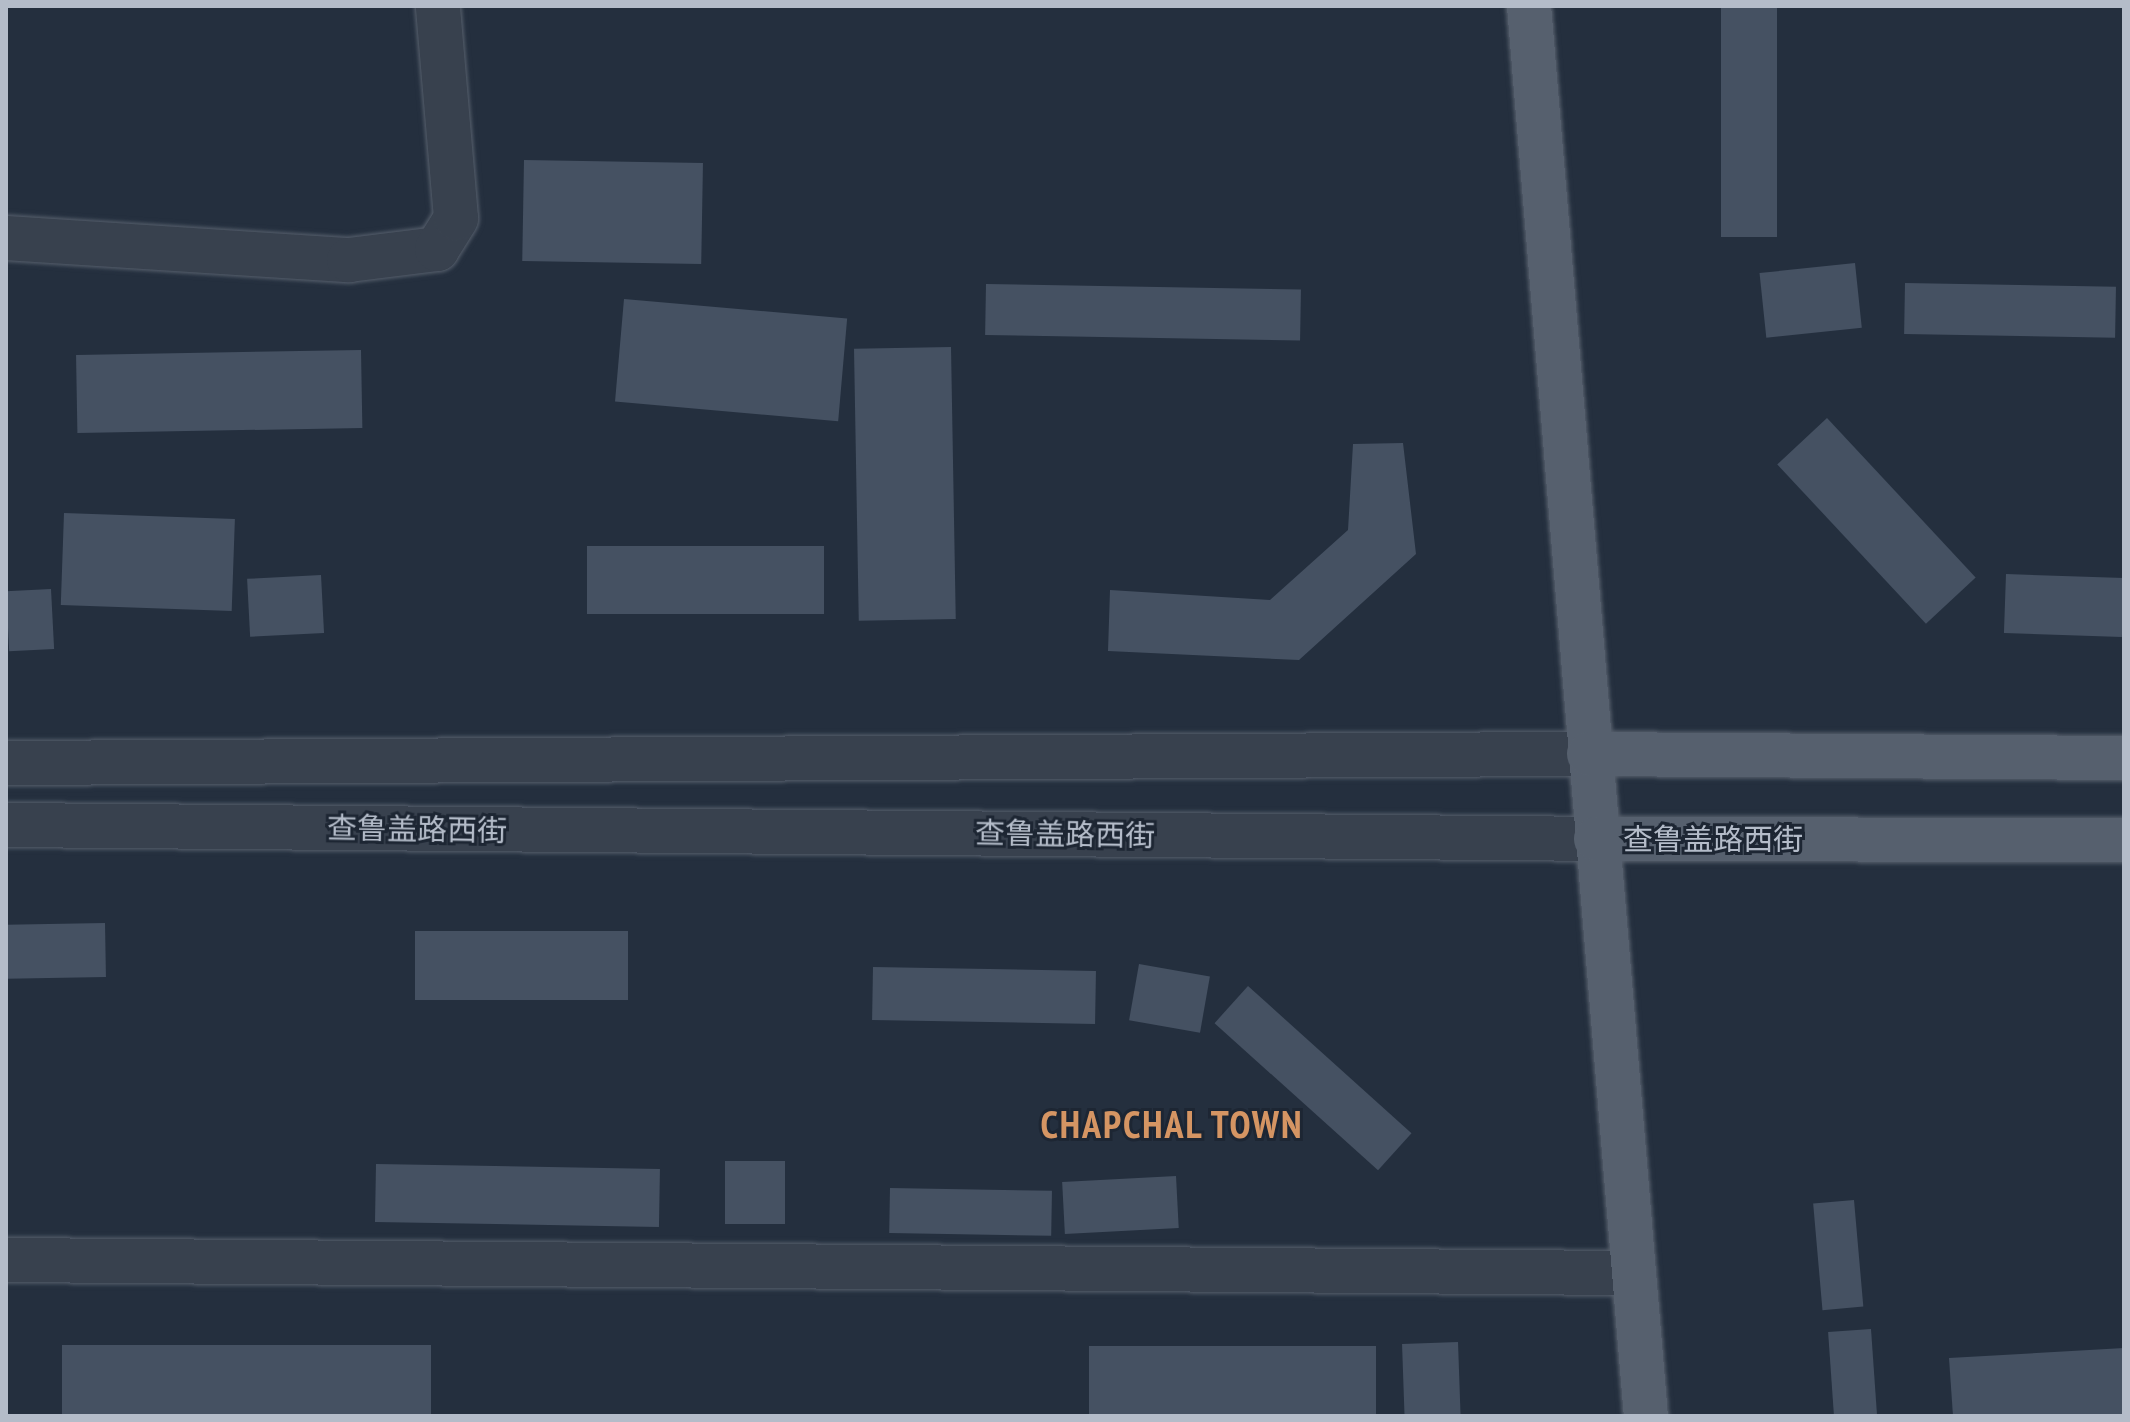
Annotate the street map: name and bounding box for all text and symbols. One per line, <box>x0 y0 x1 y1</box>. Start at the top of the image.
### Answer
street label: 查鲁盖路西街 <box>327 809 507 849</box>
street label: 查鲁盖路西街 <box>975 814 1155 854</box>
street label: 查鲁盖路西街 <box>1623 821 1803 857</box>
district label: CHAPCHAL TOWN <box>1039 1101 1305 1147</box>

